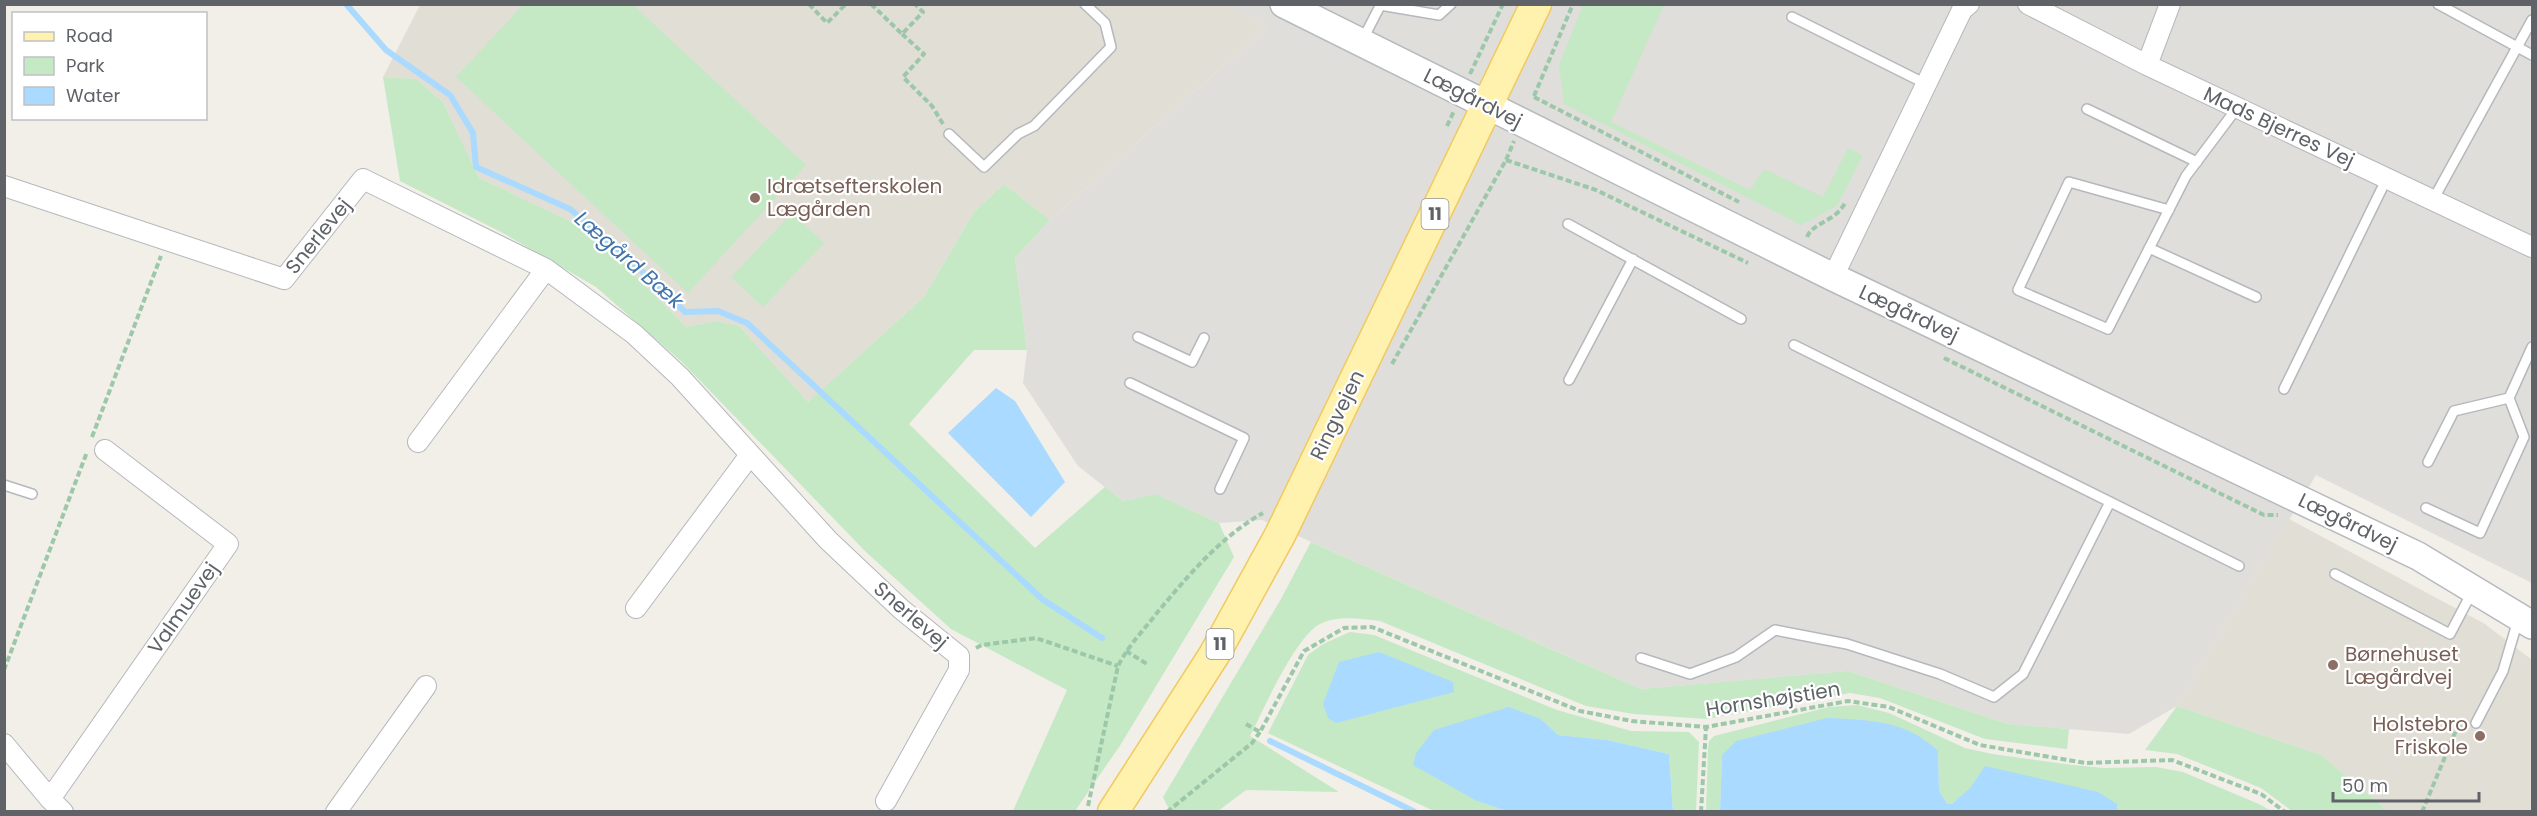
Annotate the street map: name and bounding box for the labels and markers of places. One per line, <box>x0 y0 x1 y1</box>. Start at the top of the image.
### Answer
place label: Idrætsefterskolen Lægården <box>767 172 942 223</box>
marker: Idrætsefterskolen Lægården <box>748 191 762 205</box>
place label: Børnehuset Lægårdvej <box>2345 640 2458 691</box>
marker: Børnehuset Lægårdvej <box>2326 658 2340 672</box>
place label: Holstebro Friskole <box>2373 710 2468 761</box>
marker: Holstebro Friskole <box>2473 729 2487 743</box>

